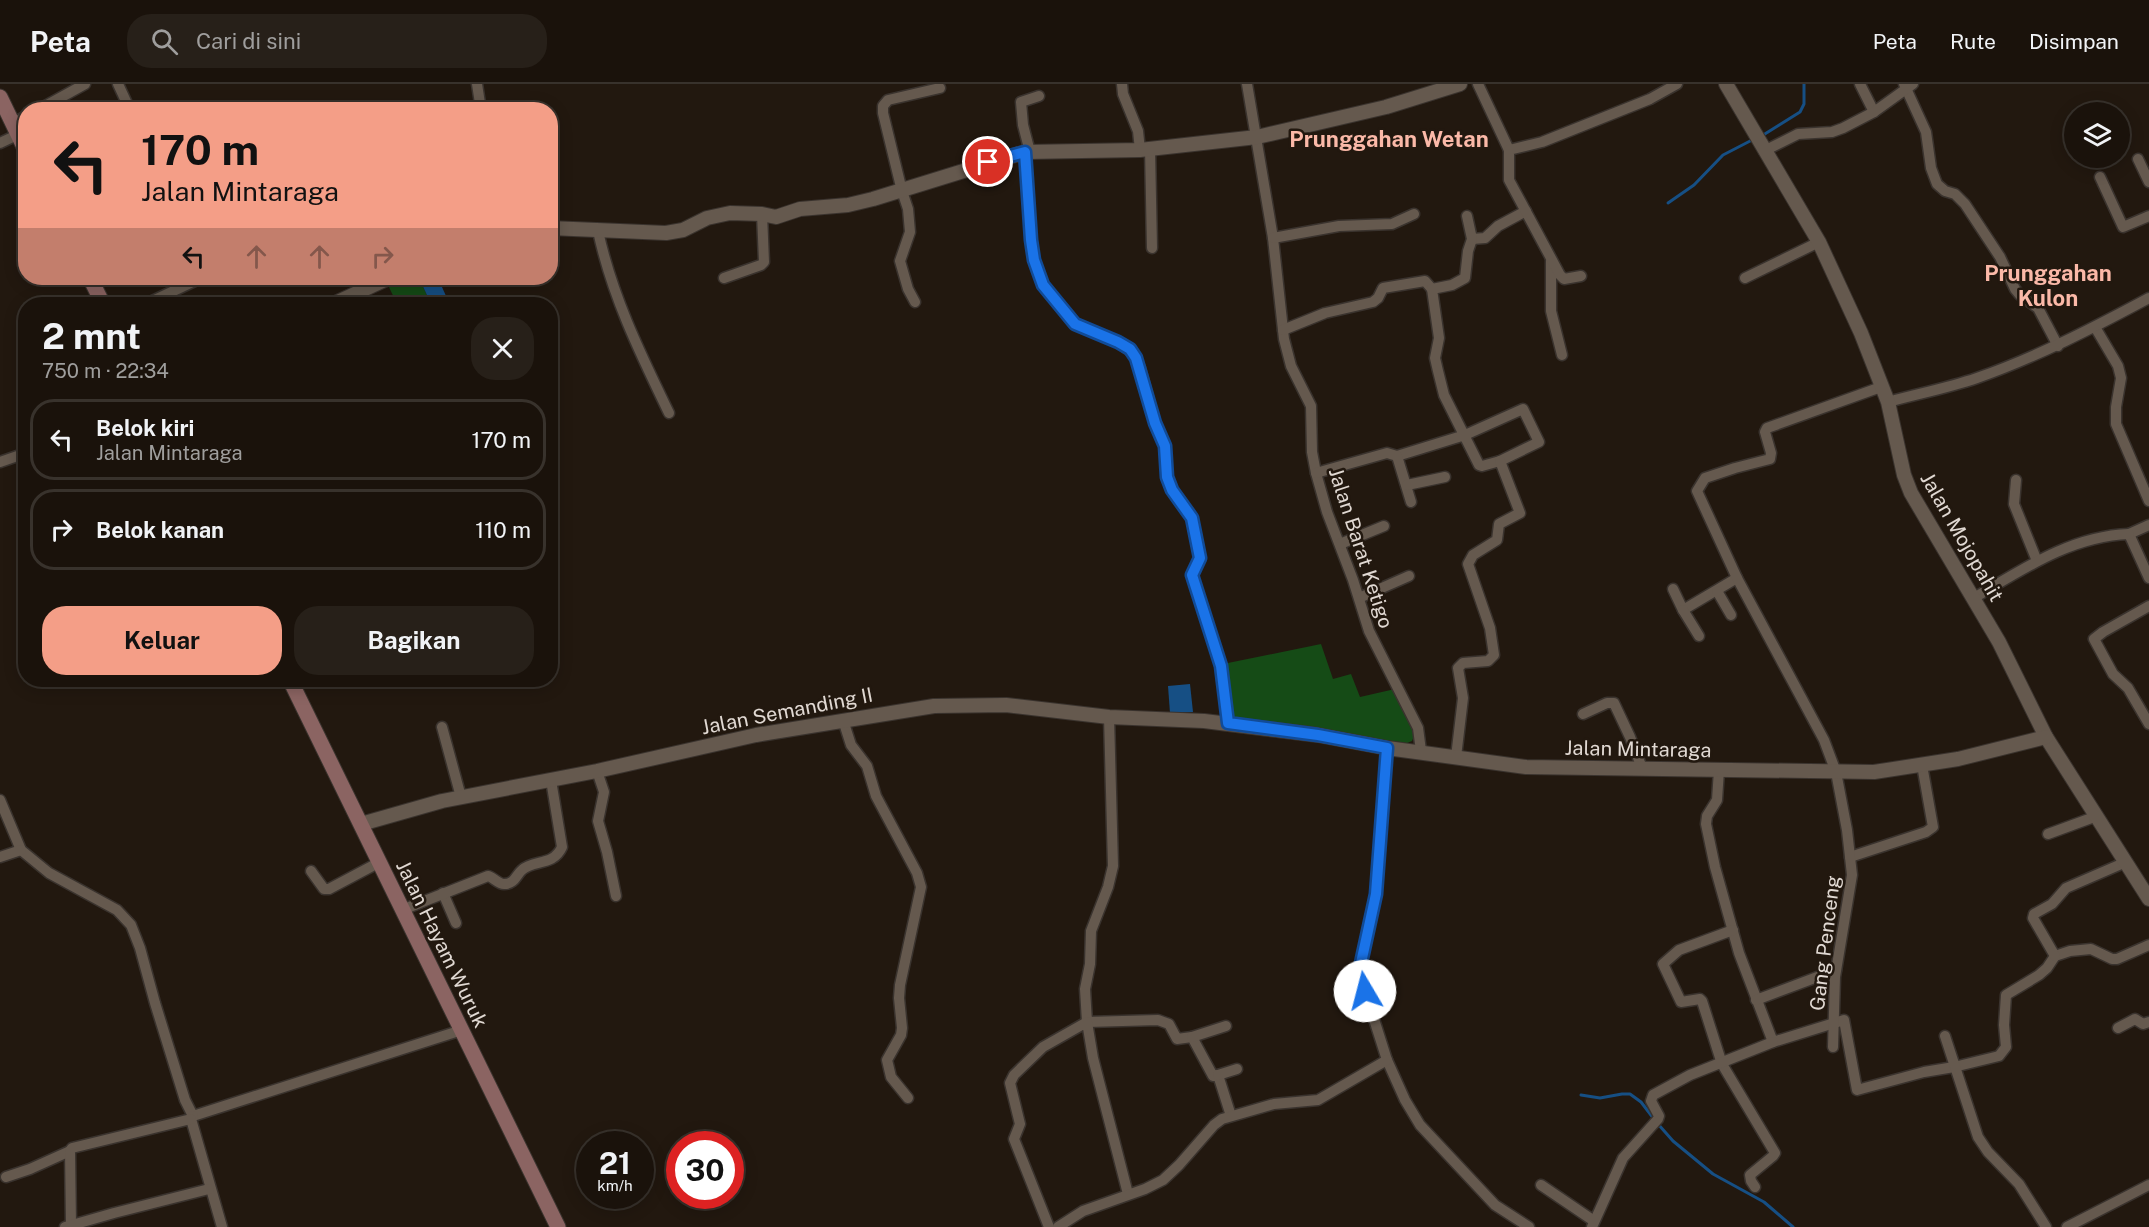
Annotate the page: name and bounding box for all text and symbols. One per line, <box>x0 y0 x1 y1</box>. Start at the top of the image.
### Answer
search box <box>127 14 547 68</box>
text: Peta <box>30 25 91 58</box>
icon: search <box>148 25 181 58</box>
text: Cari di sini <box>196 28 301 54</box>
text: Peta <box>1873 29 1917 54</box>
text: Rute <box>1950 29 1996 54</box>
text: Disimpan <box>2029 29 2119 54</box>
map controls <box>2064 102 2130 168</box>
button: layers <box>2064 102 2130 168</box>
text: 170 m <box>141 125 259 174</box>
icon: left <box>42 126 120 204</box>
district label: Prunggahan Wetan <box>1289 126 1489 152</box>
pin <box>962 136 1013 187</box>
icon: arrive <box>971 145 1004 178</box>
text: Jalan Mintaraga <box>141 175 339 207</box>
icon: left <box>177 240 210 273</box>
icon: ahead <box>240 240 273 273</box>
icon: ahead <box>303 240 336 273</box>
icon: right <box>366 240 399 273</box>
district label: Prunggahan Kulon <box>1984 260 2112 311</box>
text: 2 mnt <box>42 315 141 357</box>
button: close <box>471 317 534 380</box>
text: 750 m · 22:34 <box>42 359 169 383</box>
text: Belok kiri <box>96 415 194 441</box>
icon: left <box>45 423 78 456</box>
text: 170 m <box>471 427 531 453</box>
text: Jalan Mintaraga <box>96 441 243 465</box>
street label: Jalan Barat Ketigo <box>1324 465 1398 631</box>
street label: Jalan Mojopahit <box>1915 468 2009 606</box>
icon: right <box>45 513 78 546</box>
text: Belok kanan <box>96 517 224 543</box>
text: 110 m <box>475 517 531 543</box>
button: Keluar <box>42 606 282 675</box>
button: Bagikan <box>294 606 534 675</box>
street label: Jalan Semanding II <box>699 683 875 739</box>
street label: Jalan Mintaraga <box>1564 736 1712 762</box>
street label: Jalan Hayam Wuruk <box>391 856 493 1032</box>
street label: Gang Penceng <box>1805 874 1845 1012</box>
position arrow <box>1333 959 1397 1023</box>
speed limit sign: 30 <box>666 1131 744 1209</box>
text: 21 <box>599 1145 631 1181</box>
text: km/h <box>597 1177 633 1194</box>

